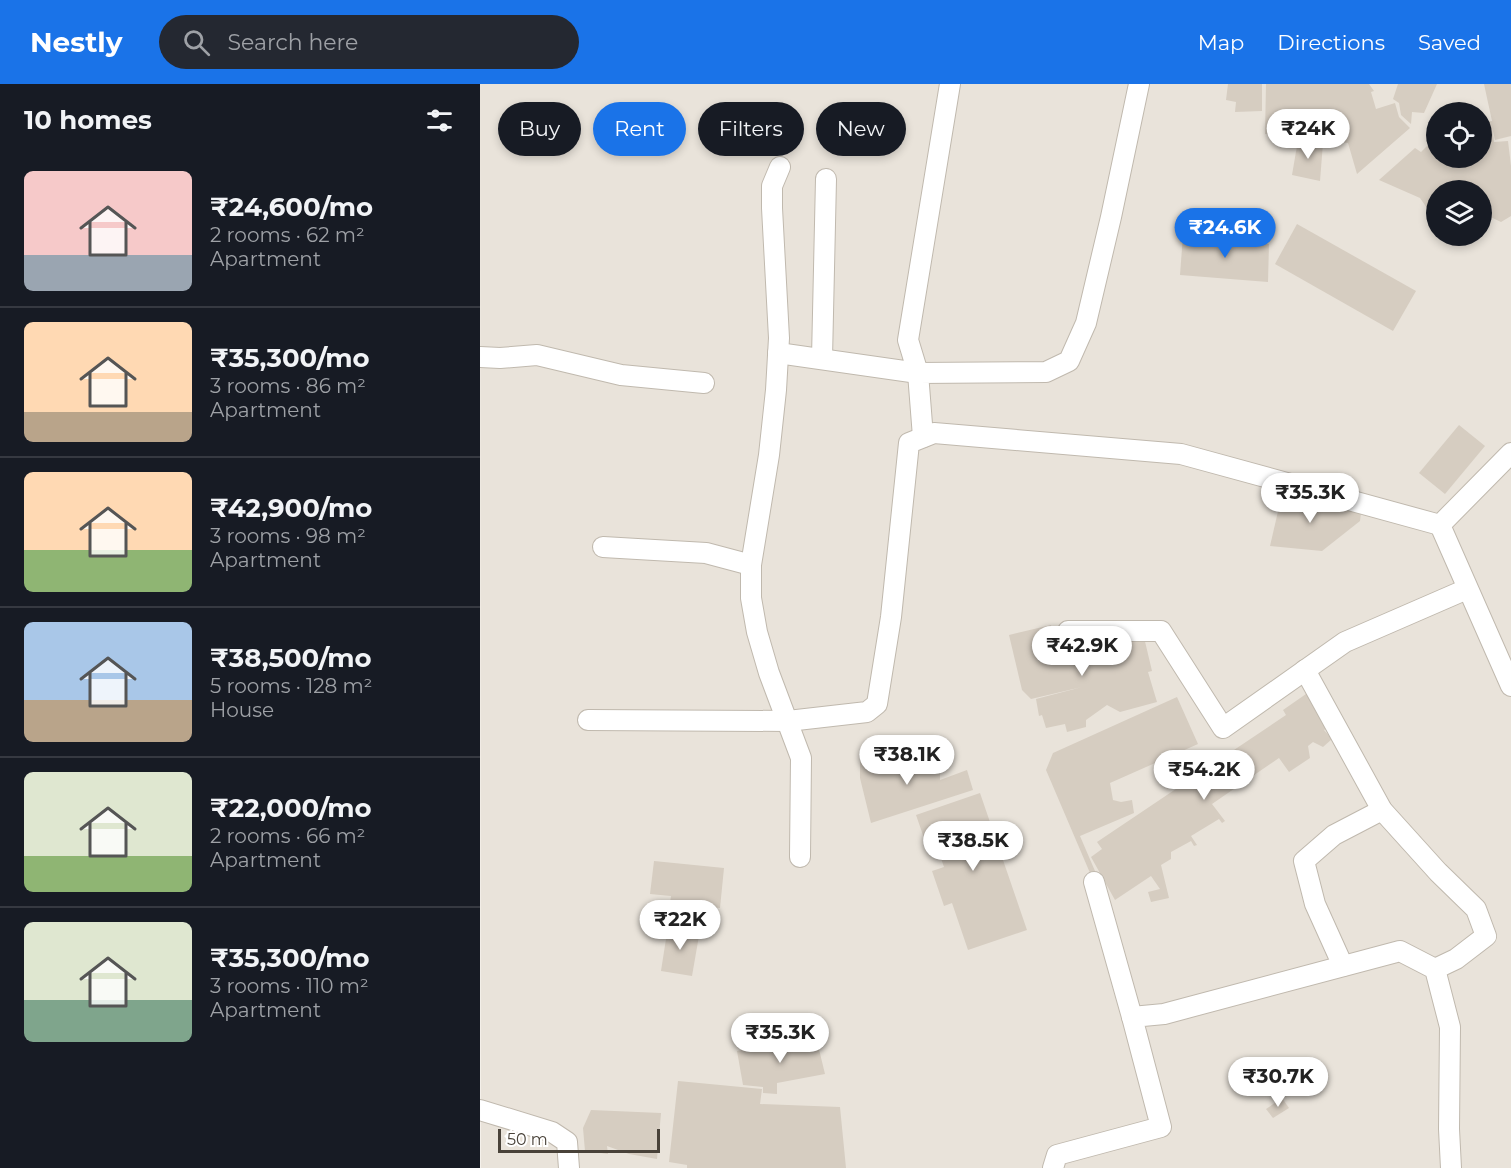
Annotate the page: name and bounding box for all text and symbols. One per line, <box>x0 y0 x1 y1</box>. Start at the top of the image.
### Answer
search box <box>159 15 579 69</box>
text: Nestly <box>30 25 123 59</box>
icon: search <box>180 26 213 59</box>
text: Search here <box>228 29 358 56</box>
text: Map <box>1198 30 1244 55</box>
text: Directions <box>1277 30 1385 55</box>
text: Saved <box>1418 30 1481 55</box>
chip: Buy <box>498 102 581 156</box>
chip: Rent <box>593 102 686 156</box>
chip: Filters <box>698 102 804 156</box>
chip: New <box>816 102 906 156</box>
map controls <box>1426 102 1492 246</box>
button: locate <box>1426 102 1492 168</box>
text: 10 homes <box>24 104 152 136</box>
icon: filters <box>423 104 456 137</box>
pin: ₹24K <box>1272 109 1344 160</box>
text: ₹24K <box>1281 116 1335 140</box>
button: layers <box>1426 180 1492 246</box>
text: ₹24,600/mo <box>210 191 373 223</box>
icon: home <box>72 195 144 267</box>
pin: ₹24.6K <box>1176 208 1274 259</box>
text: ₹24.6K <box>1189 215 1261 239</box>
text: 2 rooms · 62 m² <box>210 223 365 247</box>
text: Apartment <box>210 247 321 271</box>
text: ₹35,300/mo <box>210 342 370 374</box>
icon: home <box>72 346 144 418</box>
text: 3 rooms · 86 m² <box>210 374 366 398</box>
text: Apartment <box>210 398 321 422</box>
pin: ₹35.3K <box>1261 473 1359 524</box>
text: ₹35.3K <box>1275 480 1345 504</box>
text: ₹42,900/mo <box>210 492 372 524</box>
icon: home <box>72 496 144 568</box>
text: 3 rooms · 98 m² <box>210 524 366 548</box>
text: Apartment <box>210 548 321 572</box>
pin: ₹42.9K <box>1033 626 1131 677</box>
text: ₹42.9K <box>1046 633 1118 657</box>
text: ₹38,500/mo <box>210 642 372 674</box>
icon: home <box>72 646 144 718</box>
text: 5 rooms · 128 m² <box>210 674 372 698</box>
text: House <box>210 698 274 722</box>
pin: ₹38.1K <box>858 735 956 786</box>
text: ₹38.1K <box>873 742 941 766</box>
pin: ₹54.2K <box>1155 750 1253 801</box>
text: ₹54.2K <box>1168 757 1240 781</box>
text: ₹22,000/mo <box>210 792 372 824</box>
icon: home <box>72 796 144 868</box>
pin: ₹38.5K <box>924 821 1022 872</box>
text: 2 rooms · 66 m² <box>210 824 365 848</box>
text: ₹38.5K <box>937 828 1009 852</box>
text: Apartment <box>210 848 321 872</box>
pin: ₹22K <box>644 900 716 951</box>
text: ₹22K <box>654 907 706 931</box>
text: ₹35,300/mo <box>210 942 370 974</box>
icon: home <box>72 946 144 1018</box>
text: 3 rooms · 110 m² <box>210 974 369 998</box>
text: Apartment <box>210 998 321 1022</box>
pin: ₹35.3K <box>731 1013 829 1064</box>
text: ₹35.3K <box>745 1020 815 1044</box>
pin: ₹30.7K <box>1229 1057 1327 1108</box>
text: ₹30.7K <box>1242 1064 1314 1088</box>
scale bar <box>498 1126 660 1154</box>
text: 50 m <box>507 1130 548 1149</box>

